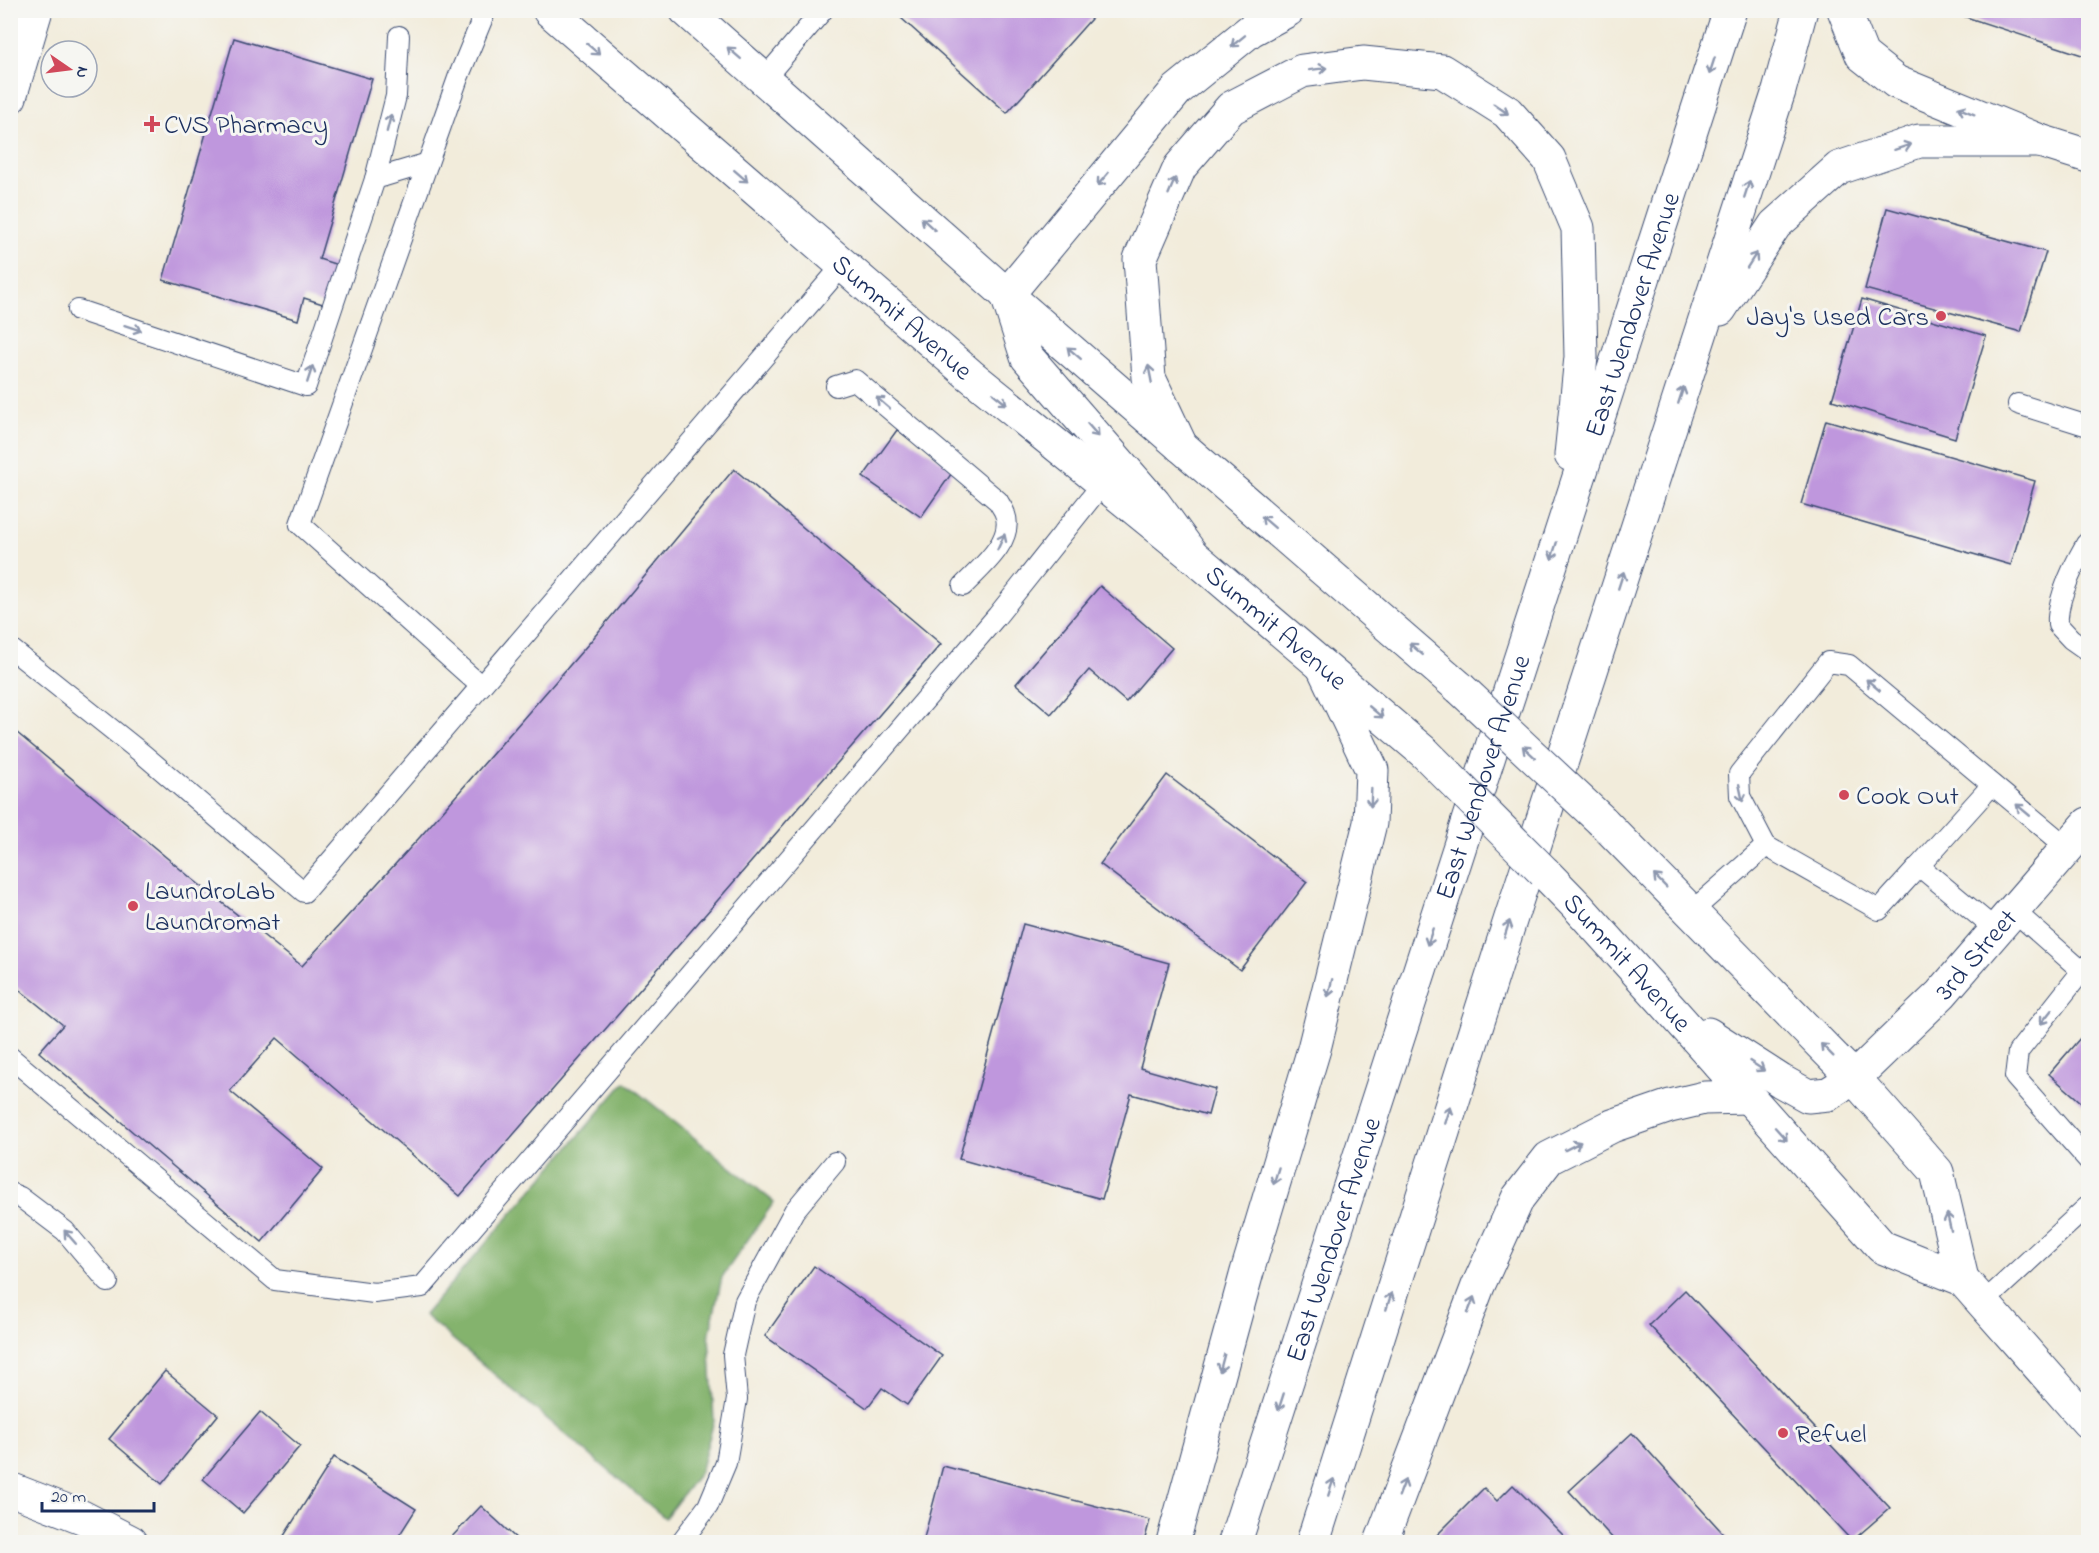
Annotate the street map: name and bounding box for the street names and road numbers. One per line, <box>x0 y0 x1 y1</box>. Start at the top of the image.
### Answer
street label: East Wendover Avenue <box>1576 187 1692 443</box>
street label: Summit Avenue <box>822 246 981 391</box>
street label: Summit Avenue <box>1195 557 1355 701</box>
street label: East Wendover Avenue <box>1427 649 1543 905</box>
street label: Summit Avenue <box>1553 885 1700 1043</box>
street label: 3rd Street <box>1927 902 2028 1010</box>
street label: East Wendover Avenue <box>1277 1112 1393 1368</box>

